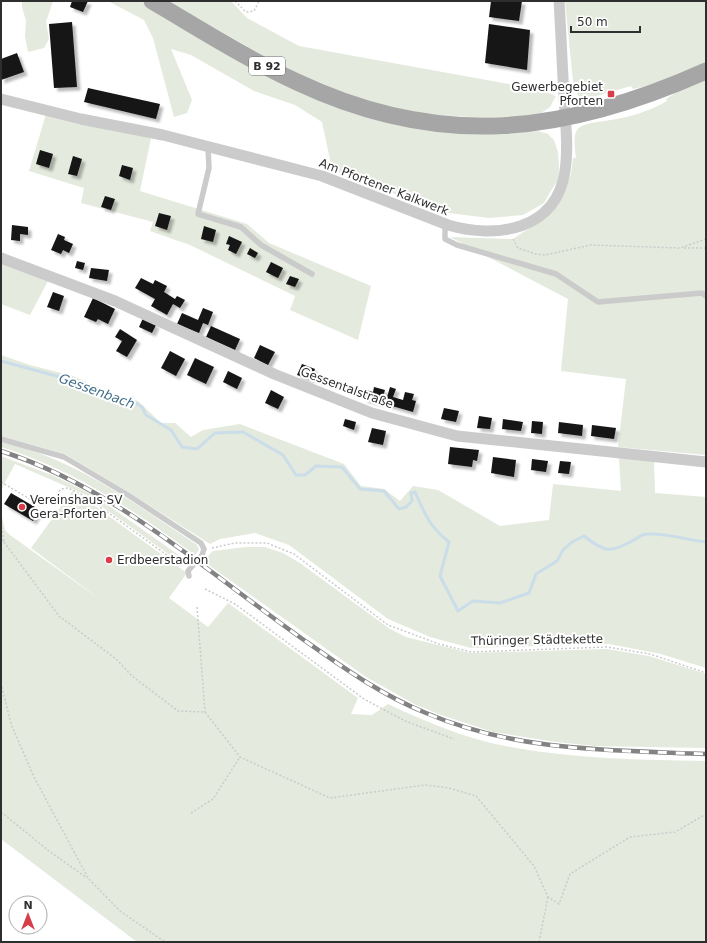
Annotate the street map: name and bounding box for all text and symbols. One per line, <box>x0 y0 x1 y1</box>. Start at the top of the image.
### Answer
scale bar <box>571 8 640 34</box>
text: 50 m <box>577 15 608 29</box>
road number: B 92 <box>249 57 285 75</box>
place label: Gewerbegebiet Pforten <box>511 80 603 108</box>
marker: Gewerbegebiet Pforten <box>606 89 616 99</box>
street label: Am Pfortener Kalkwerk <box>317 156 451 218</box>
street label: Gessentalstraße <box>299 365 395 411</box>
water label: Gessenbach <box>57 370 137 412</box>
place label: Vereinshaus SV Gera-Pforten <box>30 493 123 521</box>
marker: Vereinshaus SV Gera-Pforten <box>17 502 27 512</box>
place label: Erdbeerstadion <box>117 553 208 567</box>
marker: Erdbeerstadion <box>104 555 114 565</box>
street label: Thüringer Städtekette <box>470 632 603 648</box>
north arrow <box>8 895 48 935</box>
text: N <box>23 899 33 912</box>

